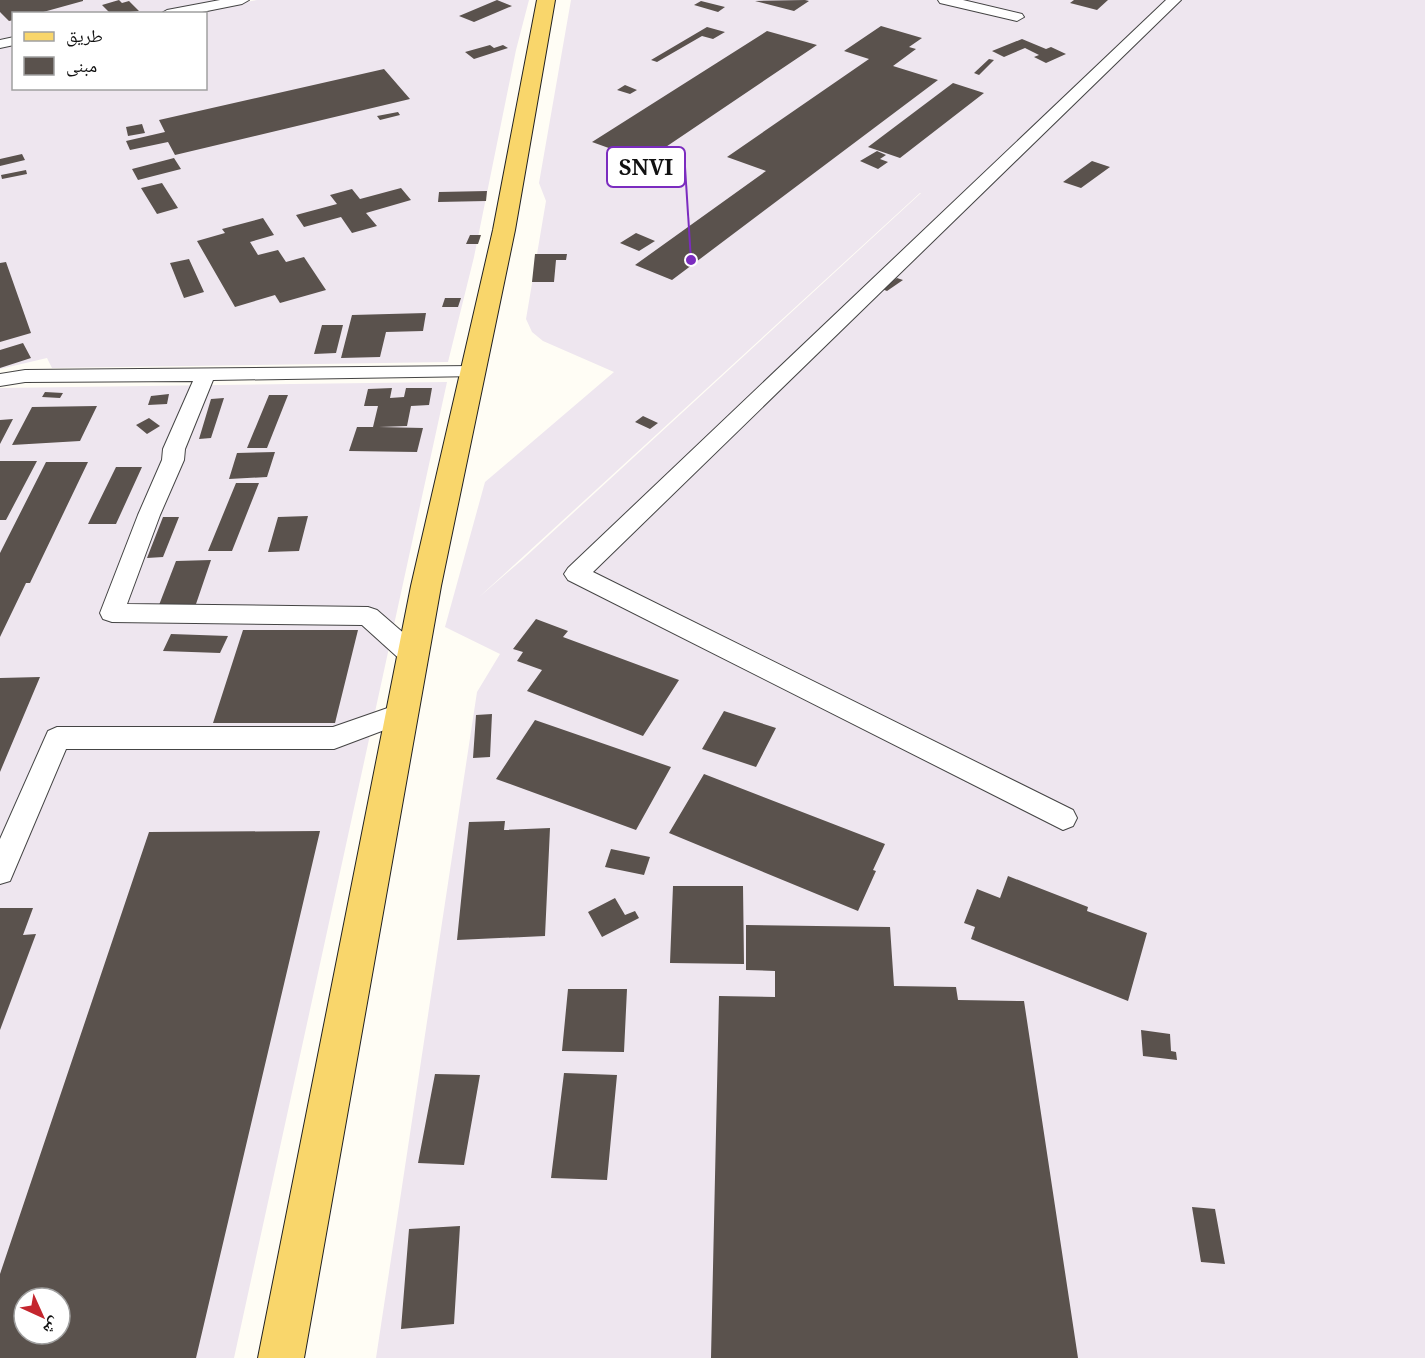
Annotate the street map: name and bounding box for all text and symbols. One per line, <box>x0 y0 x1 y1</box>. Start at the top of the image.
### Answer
legend <box>12 12 207 90</box>
text: طريق <box>66 23 103 47</box>
text: مبنى <box>66 53 97 77</box>
callout: SNVI <box>607 147 685 187</box>
text: SNVI <box>619 151 673 181</box>
north arrow <box>12 1286 72 1346</box>
text: ش <box>39 1313 66 1340</box>

